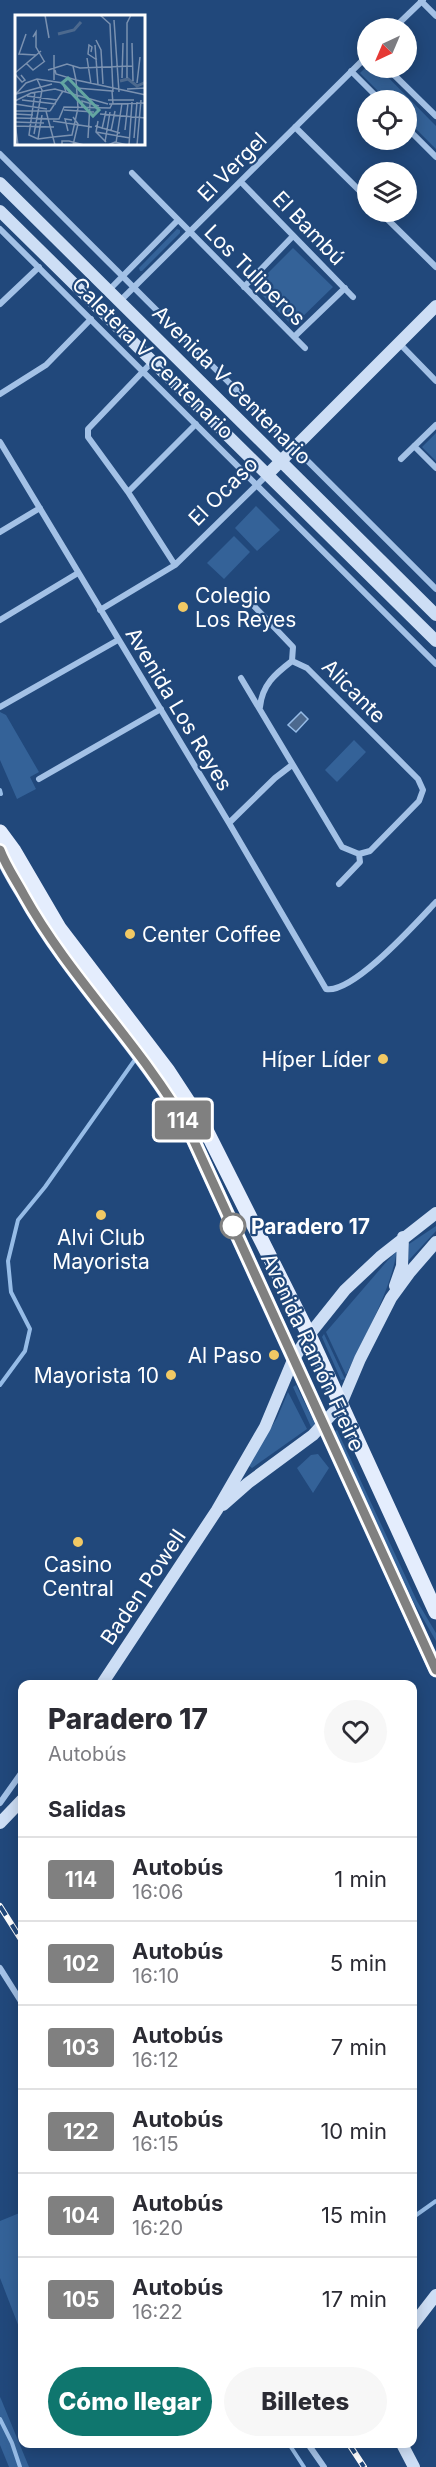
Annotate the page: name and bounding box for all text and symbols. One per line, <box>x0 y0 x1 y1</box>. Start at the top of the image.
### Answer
inset map <box>15 15 146 146</box>
north arrow <box>357 18 417 78</box>
map controls <box>357 18 417 222</box>
button: locate <box>357 90 417 150</box>
street label: El Vergel <box>192 127 272 207</box>
button: layers <box>357 162 417 222</box>
street label: El Bambú <box>268 186 350 270</box>
street label: Los Tuliperos <box>199 219 311 331</box>
street label: Caletera V Centenario <box>67 272 239 444</box>
street label: Avenida V Centenario <box>147 300 317 470</box>
street label: El Ocaso <box>183 451 263 531</box>
place label: Colegio Los Reyes <box>195 583 296 632</box>
marker: Colegio Los Reyes <box>176 600 190 614</box>
street label: Avenida Los Reyes <box>120 623 238 795</box>
street label: Alicante <box>317 654 391 728</box>
place label: Center Coffee <box>142 922 281 947</box>
marker: Center Coffee <box>123 927 137 941</box>
place label: Híper Líder <box>261 1047 371 1072</box>
marker: Híper Líder <box>376 1052 390 1066</box>
line badge: 114 <box>148 1100 218 1140</box>
text: 114 <box>167 1108 199 1133</box>
marker: Alvi Club Mayorista <box>94 1208 108 1222</box>
marker: Paradero 17 <box>220 1213 246 1239</box>
place label: Paradero 17 <box>251 1214 370 1239</box>
place label: Alvi Club Mayorista <box>52 1225 150 1274</box>
street label: Avenida Ramón Freire <box>256 1249 370 1455</box>
place label: Al Paso <box>188 1343 262 1368</box>
marker: Al Paso <box>267 1348 281 1362</box>
place label: Mayorista 10 <box>34 1363 159 1388</box>
marker: Mayorista 10 <box>164 1368 178 1382</box>
street label: Baden Powell <box>95 1525 191 1649</box>
marker: Casino Central <box>71 1535 85 1549</box>
place label: Casino Central <box>42 1552 114 1601</box>
button: heart <box>324 1700 387 1763</box>
text: Paradero 17 <box>48 1702 208 1736</box>
text: Autobús <box>48 1742 127 1766</box>
text: Salidas <box>48 1796 126 1822</box>
text: Autobús <box>132 1854 223 1880</box>
text: 1 min <box>334 1866 387 1892</box>
text: 114 <box>65 1867 97 1892</box>
text: 16:06 <box>132 1880 183 1904</box>
text: Autobús <box>132 1938 223 1964</box>
text: 5 min <box>330 1950 387 1976</box>
text: 102 <box>63 1951 99 1976</box>
text: 16:10 <box>132 1964 179 1988</box>
text: Autobús <box>132 2022 223 2048</box>
text: 7 min <box>331 2034 387 2060</box>
text: 103 <box>63 2035 99 2060</box>
text: 16:12 <box>132 2048 179 2072</box>
text: Autobús <box>132 2106 223 2132</box>
text: 10 min <box>320 2118 387 2144</box>
text: 122 <box>63 2119 99 2144</box>
text: 16:15 <box>132 2132 179 2156</box>
text: Autobús <box>132 2190 223 2216</box>
text: 15 min <box>321 2202 387 2228</box>
text: 104 <box>62 2203 100 2228</box>
text: 16:20 <box>132 2216 183 2240</box>
text: Autobús <box>132 2274 223 2300</box>
text: 17 min <box>322 2286 387 2312</box>
text: 105 <box>63 2287 99 2312</box>
text: 16:22 <box>132 2300 183 2324</box>
button: Cómo llegar <box>48 2367 212 2436</box>
button: Billetes <box>224 2367 387 2436</box>

